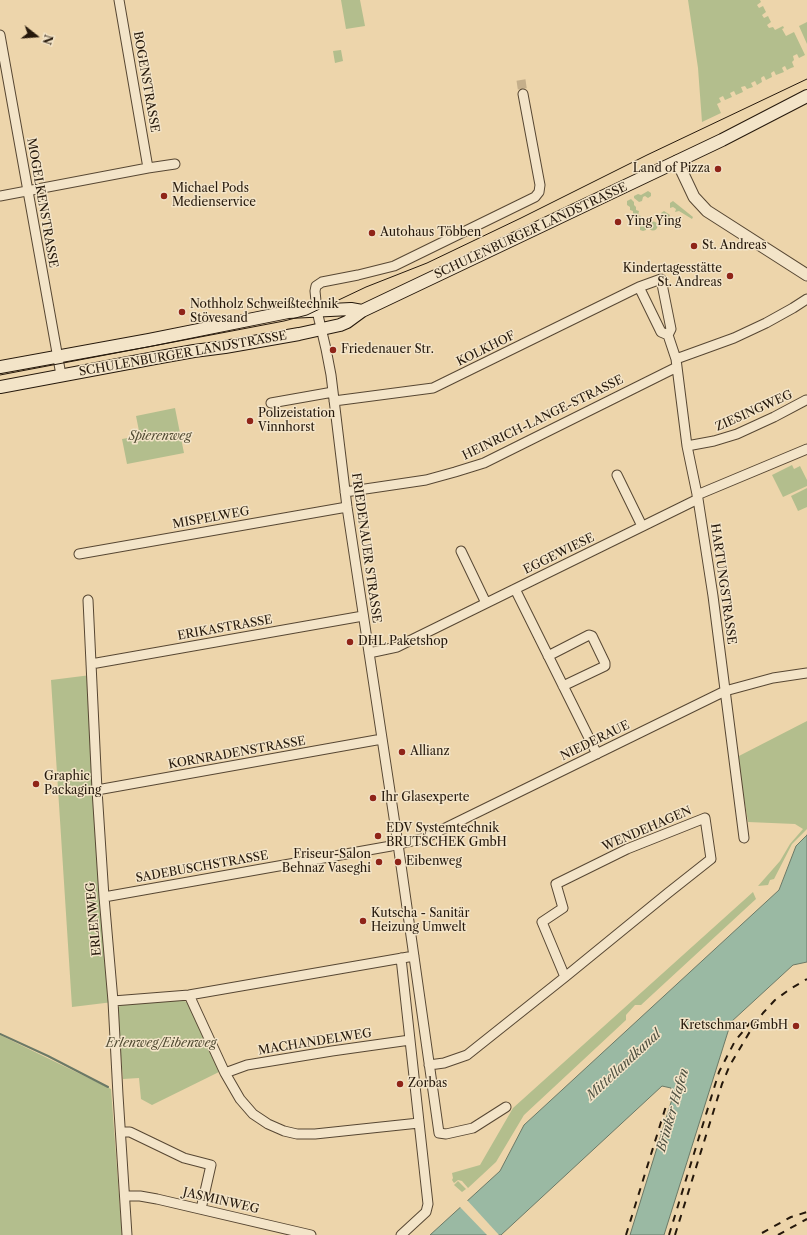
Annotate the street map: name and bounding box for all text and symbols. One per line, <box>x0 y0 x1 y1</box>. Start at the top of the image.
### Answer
north arrow <box>16 16 56 56</box>
street label: BOGENSTRASSE <box>130 30 162 134</box>
text: N <box>39 33 56 46</box>
street label: MOGELKENSTRASSE <box>23 137 61 269</box>
place label: Land of Pizza <box>633 162 710 176</box>
marker: Land of Pizza <box>713 164 723 174</box>
street label: SCHULENBURGER LANDSTRASSE <box>432 180 630 282</box>
place label: Michael Pods Medienservice <box>172 182 256 210</box>
marker: Michael Pods Medienservice <box>159 191 169 201</box>
place label: Ying Ying <box>626 215 681 229</box>
marker: Ying Ying <box>613 217 623 227</box>
place label: Autohaus Többen <box>380 226 481 240</box>
marker: Autohaus Többen <box>367 228 377 238</box>
place label: St. Andreas <box>702 239 767 253</box>
marker: St. Andreas <box>689 241 699 251</box>
place label: Kindertagesstätte St. Andreas <box>623 262 722 290</box>
marker: Kindertagesstätte St. Andreas <box>725 271 735 281</box>
place label: Nothholz Schweißtechnik Stövesand <box>190 298 338 326</box>
marker: Nothholz Schweißtechnik Stövesand <box>177 307 187 317</box>
street label: SCHULENBURGER LANDSTRASSE <box>78 329 288 379</box>
street label: KOLKHOF <box>454 329 518 369</box>
place label: Friedenauer Str. <box>341 343 434 357</box>
marker: Friedenauer Str. <box>328 345 338 355</box>
street label: HEINRICH-LANGE-STRASSE <box>460 373 626 463</box>
street label: ZIESINGWEG <box>713 388 795 434</box>
place label: Polizeistation Vinnhorst <box>258 407 335 435</box>
marker: Polizeistation Vinnhorst <box>245 416 255 426</box>
park label: Spierenweg <box>129 430 191 444</box>
street label: FRIEDENAUER STRASSE <box>348 472 384 624</box>
street label: MISPELWEG <box>171 504 251 532</box>
street label: HARTUNGSTRASSE <box>707 523 739 645</box>
street label: EGGEWIESE <box>521 531 597 577</box>
street label: ERIKASTRASSE <box>176 613 274 643</box>
place label: DHL Paketshop <box>358 635 448 649</box>
marker: DHL Paketshop <box>345 637 355 647</box>
street label: NIEDERAUE <box>558 718 632 764</box>
street label: KORNRADENSTRASSE <box>167 734 307 772</box>
place label: Allianz <box>410 745 450 759</box>
marker: Allianz <box>397 747 407 757</box>
place label: Graphic Packaging <box>44 770 101 798</box>
marker: Graphic Packaging <box>31 779 41 789</box>
place label: Ihr Glasexperte <box>381 791 469 805</box>
marker: Ihr Glasexperte <box>368 793 378 803</box>
street label: WENDEHAGEN <box>600 804 694 854</box>
place label: EDV Systemtechnik BRUTSCHEK GmbH <box>386 822 507 850</box>
marker: EDV Systemtechnik BRUTSCHEK GmbH <box>373 831 383 841</box>
street label: SADEBUSCHSTRASSE <box>135 848 269 886</box>
place label: Friseur-Salon Behnaz Vaseghi <box>282 848 371 876</box>
place label: Eibenweg <box>406 855 462 869</box>
marker: Friseur-Salon Behnaz Vaseghi <box>374 857 384 867</box>
marker: Eibenweg <box>393 857 403 867</box>
street label: ERLENWEG <box>84 881 104 957</box>
place label: Kutscha - Sanitär Heizung Umwelt <box>371 907 469 935</box>
marker: Kutscha - Sanitär Heizung Umwelt <box>358 916 368 926</box>
place label: Kretschmar GmbH <box>680 1019 788 1033</box>
marker: Kretschmar GmbH <box>791 1021 801 1031</box>
street label: MACHANDELWEG <box>257 1026 373 1058</box>
water label: Mittellandkanal <box>583 1026 665 1104</box>
park label: Erlenweg/Eibenweg <box>106 1037 216 1051</box>
water label: Brinker Hafen <box>654 1067 692 1153</box>
place label: Zorbas <box>408 1077 447 1091</box>
marker: Zorbas <box>395 1079 405 1089</box>
street label: JASMINWEG <box>181 1185 261 1217</box>

